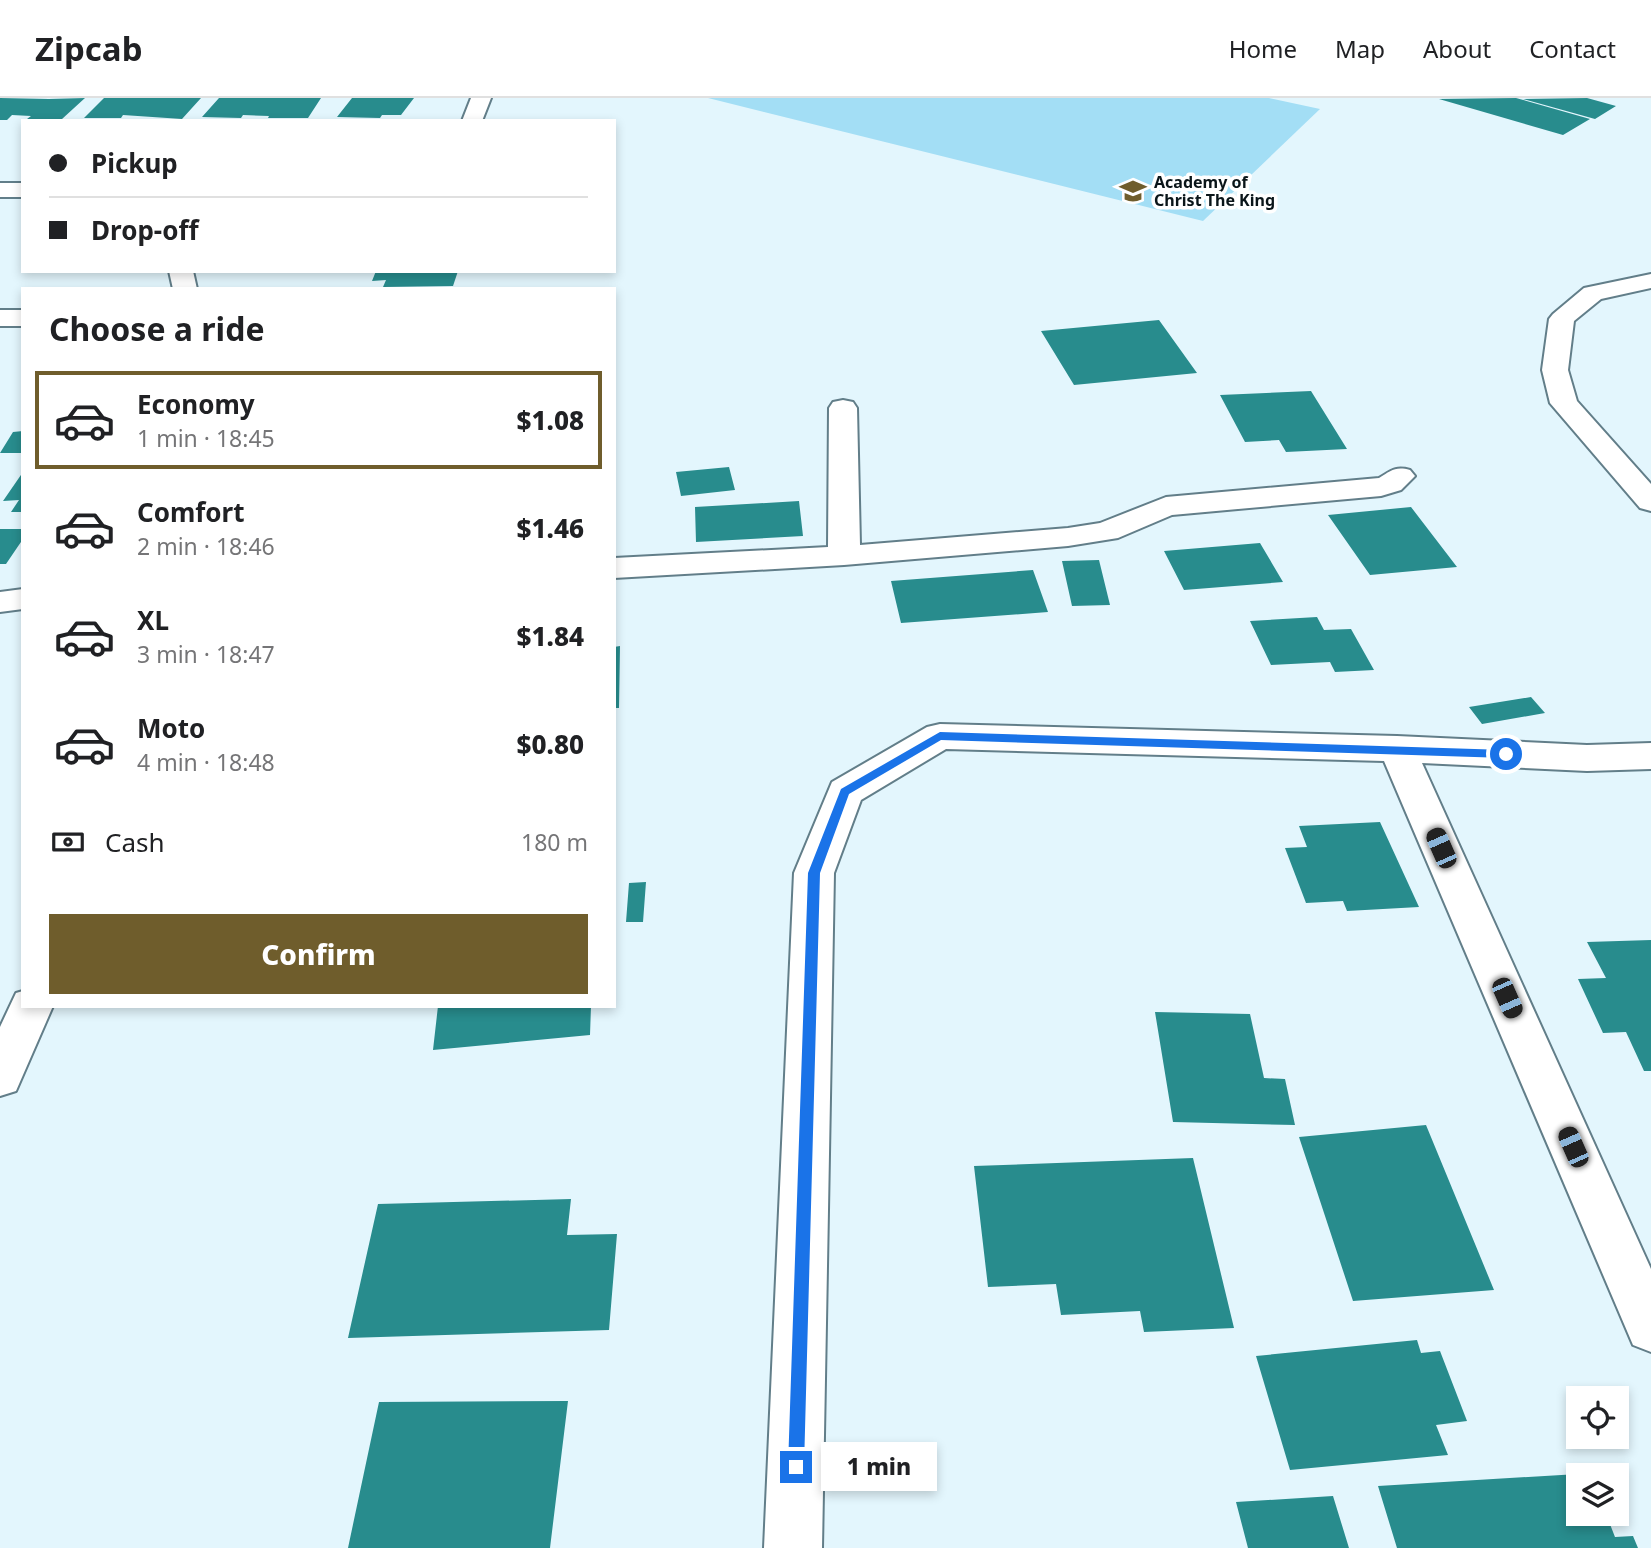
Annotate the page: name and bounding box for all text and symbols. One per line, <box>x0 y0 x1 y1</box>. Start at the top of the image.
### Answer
text: Zipcab <box>35 26 142 71</box>
text: Home <box>1229 32 1297 65</box>
text: Map <box>1335 32 1385 65</box>
text: About <box>1423 32 1491 65</box>
text: Contact <box>1529 32 1616 65</box>
text: Pickup <box>91 145 178 181</box>
place label: Academy of Christ The King <box>1154 171 1275 211</box>
school or university icon: Academy of Christ The King <box>1118 176 1148 206</box>
text: Drop-off <box>91 212 198 248</box>
text: Choose a ride <box>49 307 265 350</box>
text: Economy <box>137 386 255 422</box>
icon: car <box>53 389 116 452</box>
text: $1.08 <box>517 402 584 438</box>
text: 1 min · 18:45 <box>137 422 275 454</box>
text: Comfort <box>137 494 245 530</box>
icon: car <box>53 497 116 560</box>
text: $1.46 <box>517 510 584 546</box>
text: 2 min · 18:46 <box>137 530 275 562</box>
text: XL <box>137 602 169 638</box>
icon: car <box>53 605 116 668</box>
text: $1.84 <box>517 618 584 654</box>
text: 3 min · 18:47 <box>137 638 275 670</box>
text: Moto <box>137 710 205 746</box>
icon: car <box>53 713 116 776</box>
text: $0.80 <box>517 726 584 762</box>
route start <box>1490 738 1522 770</box>
text: 4 min · 18:48 <box>137 746 275 778</box>
icon: cash <box>49 823 87 861</box>
text: Cash <box>105 824 165 860</box>
car <box>1423 825 1460 871</box>
text: 180 m <box>521 826 588 858</box>
button: Confirm <box>49 914 588 994</box>
car <box>1489 975 1526 1021</box>
car <box>1555 1124 1592 1170</box>
map controls <box>1566 1386 1629 1526</box>
button: locate <box>1566 1386 1629 1449</box>
callout: 1 min <box>820 1442 936 1492</box>
text: 1 min <box>847 1450 911 1482</box>
route end <box>780 1451 812 1483</box>
button: layers <box>1566 1463 1629 1526</box>

